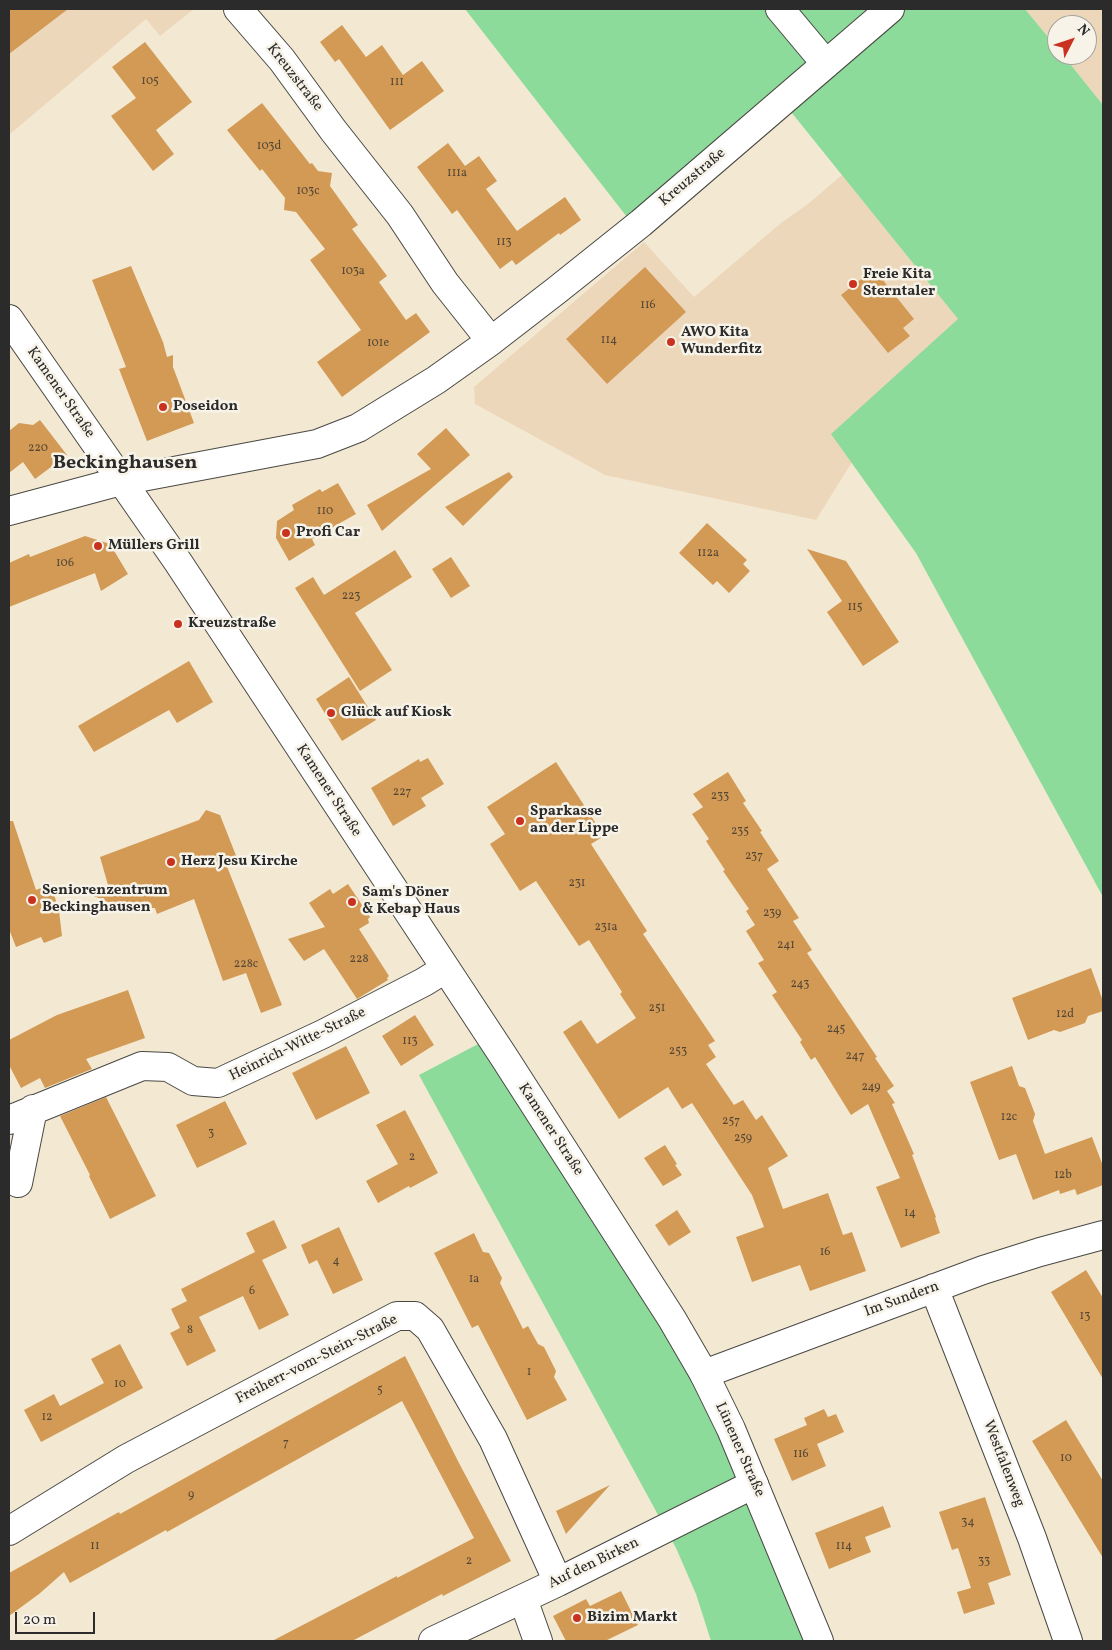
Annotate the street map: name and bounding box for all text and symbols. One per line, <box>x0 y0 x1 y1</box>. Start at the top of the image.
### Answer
north arrow <box>1047 15 1097 65</box>
text: N <box>1072 20 1093 41</box>
street label: Kreuzstraße <box>262 41 326 115</box>
house number: 105 <box>141 75 159 89</box>
house number: 111 <box>390 76 404 90</box>
house number: 103d <box>257 140 281 154</box>
street label: Kreuzstraße <box>656 145 730 211</box>
house number: 111a <box>447 167 467 181</box>
house number: 103c <box>296 185 320 199</box>
house number: 113 <box>496 236 512 250</box>
house number: 103a <box>341 265 365 279</box>
place label: Freie Kita Sterntaler <box>863 266 935 301</box>
marker: Freie Kita Sterntaler <box>847 278 859 290</box>
house number: 116 <box>640 299 656 313</box>
place label: AWO Kita Wunderfitz <box>681 324 762 359</box>
house number: 114 <box>601 334 617 348</box>
marker: AWO Kita Wunderfitz <box>665 336 677 348</box>
house number: 101e <box>367 337 389 351</box>
street label: Kamener Straße <box>22 344 98 442</box>
place label: Poseidon <box>173 398 238 416</box>
marker: Poseidon <box>157 401 169 413</box>
house number: 220 <box>28 442 48 456</box>
district label: Beckinghausen <box>53 452 197 476</box>
house number: 110 <box>317 505 333 519</box>
place label: Profi Car <box>296 524 360 542</box>
marker: Profi Car <box>280 527 292 539</box>
place label: Müllers Grill <box>108 537 200 555</box>
marker: Müllers Grill <box>92 540 104 552</box>
house number: 112a <box>697 547 719 561</box>
house number: 106 <box>56 557 74 571</box>
house number: 223 <box>342 590 360 604</box>
house number: 115 <box>847 601 863 615</box>
place label: Kreuzstraße <box>188 615 276 633</box>
marker: Kreuzstraße <box>172 618 184 630</box>
place label: Glück auf Kiosk <box>341 704 452 722</box>
marker: Glück auf Kiosk <box>325 707 337 719</box>
street label: Kamener Straße <box>291 741 365 841</box>
house number: 227 <box>393 786 411 800</box>
house number: 233 <box>711 790 729 804</box>
place label: Sparkasse an der Lippe <box>530 803 619 838</box>
marker: Sparkasse an der Lippe <box>514 815 526 827</box>
house number: 235 <box>731 825 749 839</box>
house number: 237 <box>745 850 763 864</box>
place label: Herz Jesu Kirche <box>181 853 298 871</box>
marker: Herz Jesu Kirche <box>165 856 177 868</box>
house number: 231 <box>569 877 585 891</box>
place label: Seniorenzentrum Beckinghausen <box>42 882 168 917</box>
place label: Sam's Döner & Kebap Haus <box>362 884 460 919</box>
marker: Seniorenzentrum Beckinghausen <box>26 894 38 906</box>
marker: Sam's Döner & Kebap Haus <box>346 896 358 908</box>
house number: 239 <box>763 907 781 921</box>
house number: 231a <box>595 921 617 935</box>
house number: 241 <box>777 939 795 953</box>
house number: 228 <box>350 953 368 967</box>
house number: 228c <box>234 958 258 972</box>
house number: 243 <box>791 978 809 992</box>
house number: 251 <box>649 1002 665 1016</box>
street label: Heinrich-Witte-Straße <box>227 1004 369 1086</box>
house number: 12d <box>1056 1008 1074 1022</box>
house number: 245 <box>827 1023 845 1037</box>
house number: 113 <box>402 1035 418 1049</box>
house number: 253 <box>669 1045 687 1059</box>
house number: 247 <box>845 1050 865 1064</box>
street label: Kamener Straße <box>513 1080 587 1180</box>
house number: 249 <box>861 1081 881 1095</box>
house number: 12c <box>1001 1111 1017 1125</box>
house number: 257 <box>722 1115 740 1129</box>
house number: 3 <box>208 1127 214 1141</box>
house number: 259 <box>734 1132 752 1146</box>
house number: 2 <box>409 1151 415 1165</box>
house number: 12b <box>1054 1169 1072 1183</box>
house number: 14 <box>904 1207 916 1221</box>
house number: 16 <box>820 1246 830 1260</box>
house number: 4 <box>332 1255 340 1269</box>
house number: 1a <box>469 1273 479 1287</box>
street label: Im Sundern <box>862 1278 942 1322</box>
house number: 6 <box>249 1285 255 1299</box>
house number: 13 <box>1080 1310 1090 1324</box>
street label: Freiherr-vom-Stein-Straße <box>233 1311 401 1409</box>
house number: 8 <box>187 1324 193 1338</box>
house number: 1 <box>527 1366 531 1380</box>
house number: 10 <box>114 1378 126 1392</box>
house number: 5 <box>377 1384 383 1398</box>
street label: Lünener Straße <box>710 1400 768 1500</box>
house number: 12 <box>41 1411 53 1425</box>
street label: Westfalenweg <box>978 1418 1028 1510</box>
house number: 7 <box>283 1437 289 1451</box>
house number: 116 <box>793 1448 809 1462</box>
house number: 10 <box>1060 1452 1072 1466</box>
house number: 9 <box>188 1489 194 1503</box>
house number: 34 <box>961 1516 975 1530</box>
street label: Auf den Birken <box>546 1534 642 1594</box>
house number: 11 <box>90 1540 100 1554</box>
house number: 114 <box>836 1540 852 1554</box>
house number: 2 <box>466 1555 472 1569</box>
house number: 33 <box>978 1555 990 1569</box>
scale bar <box>18 1602 98 1634</box>
place label: Bizim Markt <box>587 1609 677 1627</box>
text: 20 m <box>23 1610 56 1631</box>
marker: Bizim Markt <box>571 1612 583 1624</box>

